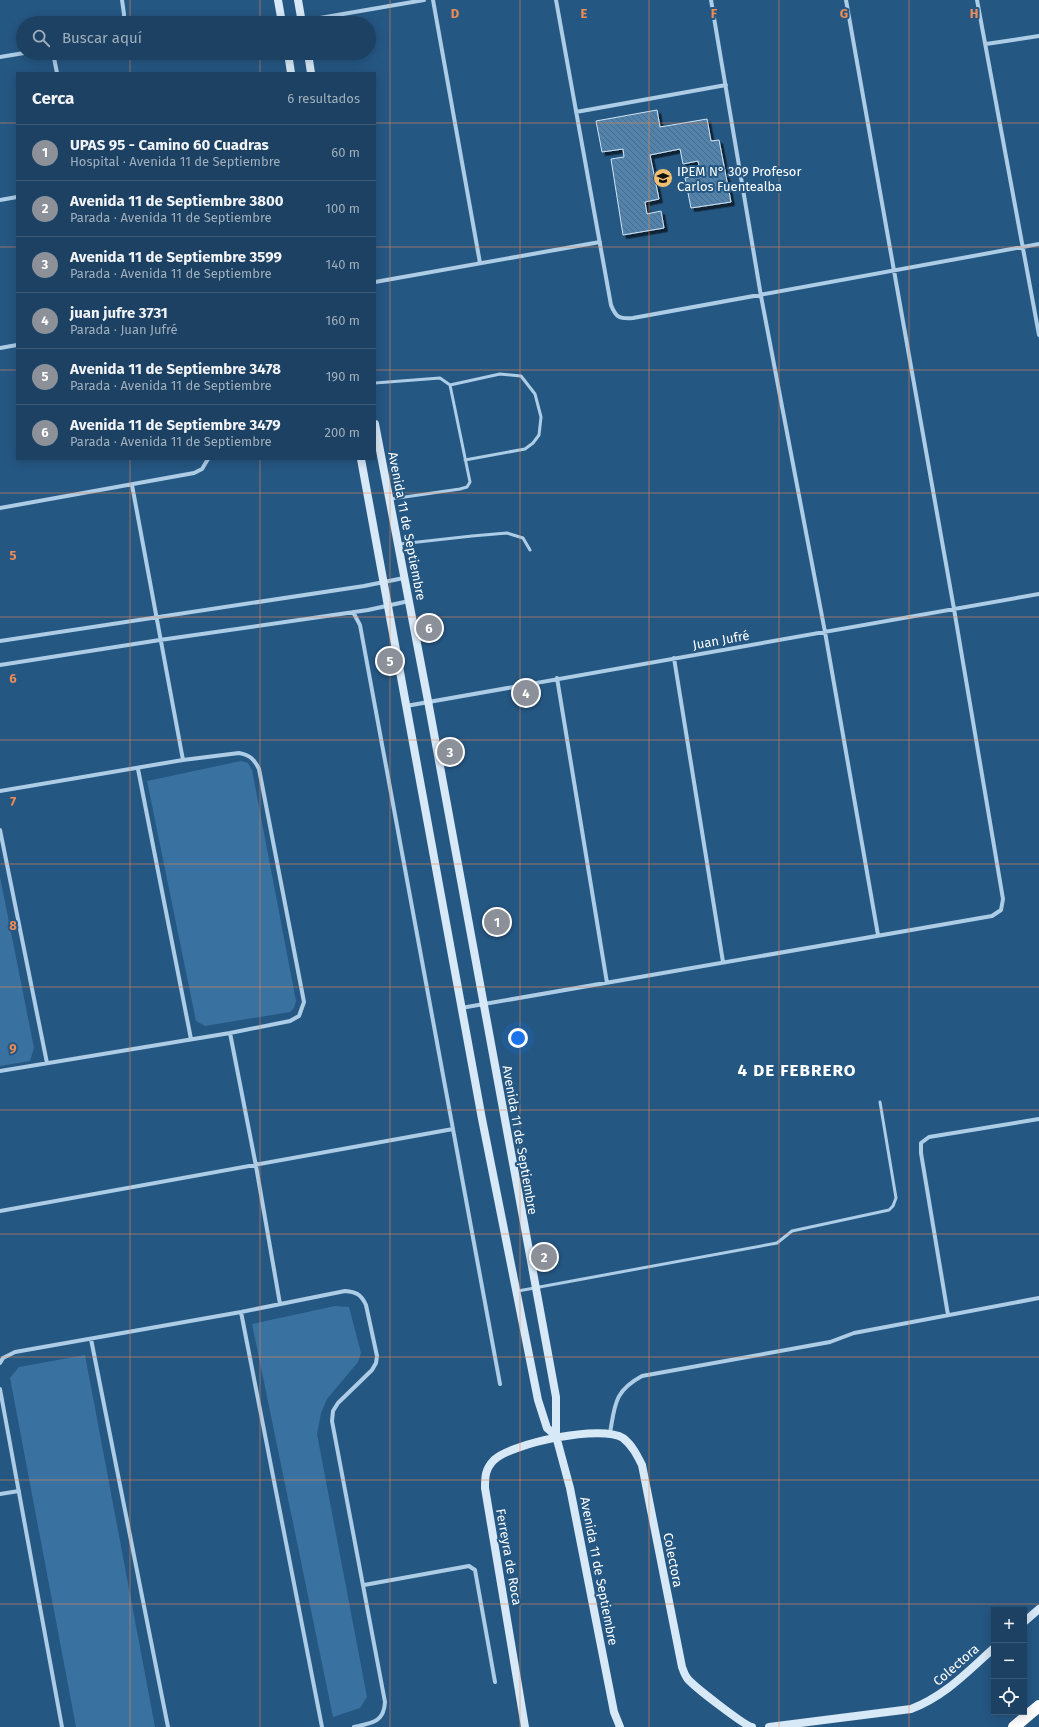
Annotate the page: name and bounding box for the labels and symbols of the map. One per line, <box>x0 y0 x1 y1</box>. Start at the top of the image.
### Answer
text: D <box>451 6 460 21</box>
text: E <box>581 6 588 21</box>
text: F <box>711 6 718 21</box>
text: G <box>840 6 848 21</box>
text: H <box>970 6 978 21</box>
place label: IPEM N° 309 Profesor Carlos Fuentealba <box>677 164 801 194</box>
school or university icon: IPEM N° 309 Profesor Carlos Fuentealba <box>652 167 674 189</box>
street label: Avenida 11 de Septiembre <box>385 450 429 602</box>
text: 5 <box>10 548 17 563</box>
pin: 6 <box>416 613 442 643</box>
street label: Juan Jufré <box>691 628 751 652</box>
pin: 5 <box>377 646 403 676</box>
text: 6 <box>9 671 17 686</box>
pin: 4 <box>513 678 539 708</box>
pin: 3 <box>437 737 463 767</box>
text: 7 <box>10 794 16 809</box>
pin: 1 <box>484 907 510 937</box>
text: 8 <box>9 918 17 933</box>
your location <box>508 1028 528 1048</box>
text: 9 <box>9 1041 17 1056</box>
district label: 4 DE FEBRERO <box>738 1060 856 1081</box>
street label: Avenida 11 de Septiembre <box>499 1064 541 1216</box>
pin: 2 <box>531 1242 557 1272</box>
street label: Avenida 11 de Septiembre <box>577 1495 621 1647</box>
street label: Ferreyra de Roca <box>493 1507 525 1607</box>
street label: Colectora <box>660 1531 686 1589</box>
street label: Colectora <box>930 1641 982 1689</box>

